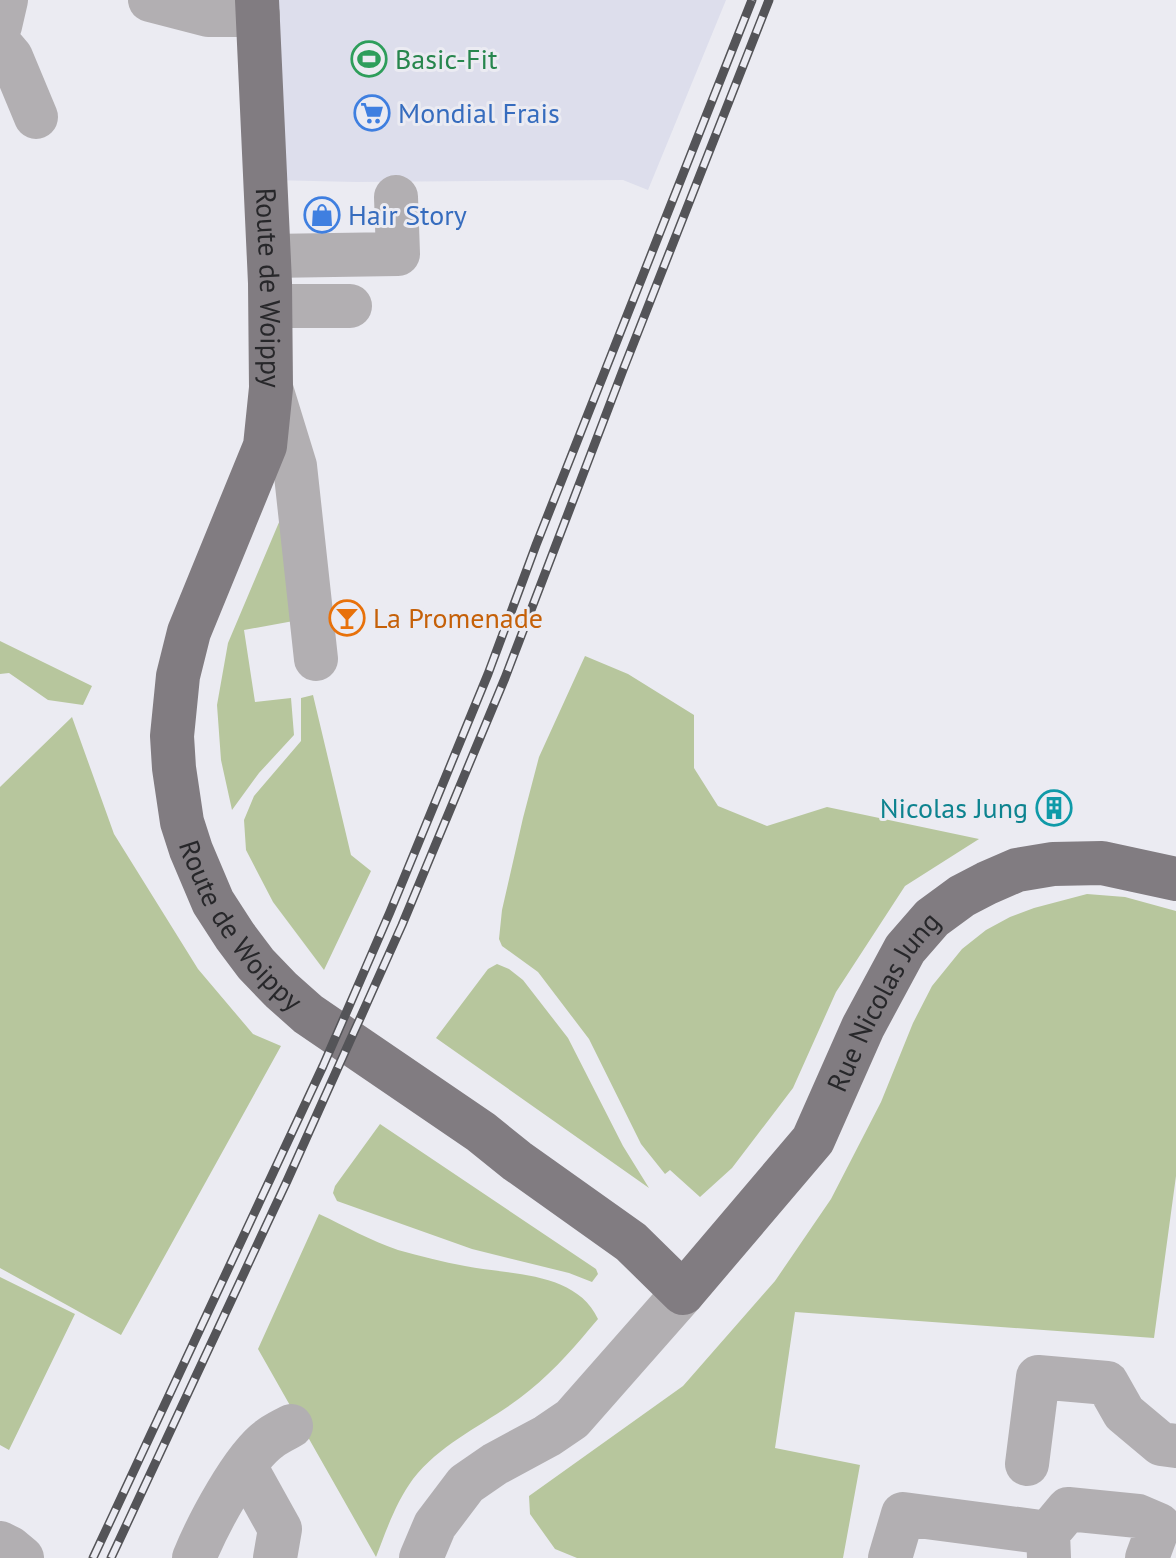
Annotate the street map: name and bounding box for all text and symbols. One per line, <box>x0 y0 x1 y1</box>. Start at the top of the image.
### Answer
sports icon: Basic-Fit <box>350 40 388 78</box>
place label: Basic-Fit <box>395 40 498 77</box>
supermarket icon: Mondial Frais <box>353 94 391 132</box>
place label: Mondial Frais <box>398 94 560 131</box>
street label: Route de Woippy <box>248 187 290 388</box>
shop icon: Hair Story <box>303 196 341 234</box>
place label: Hair Story <box>348 196 467 233</box>
bar icon: La Promenade <box>328 599 366 637</box>
place label: La Promenade <box>373 599 543 636</box>
place label: Nicolas Jung <box>880 789 1028 826</box>
building icon: Nicolas Jung <box>1035 789 1073 827</box>
street label: Route de Woippy <box>171 835 311 1019</box>
street label: Rue Nicolas Jung <box>818 903 948 1097</box>

